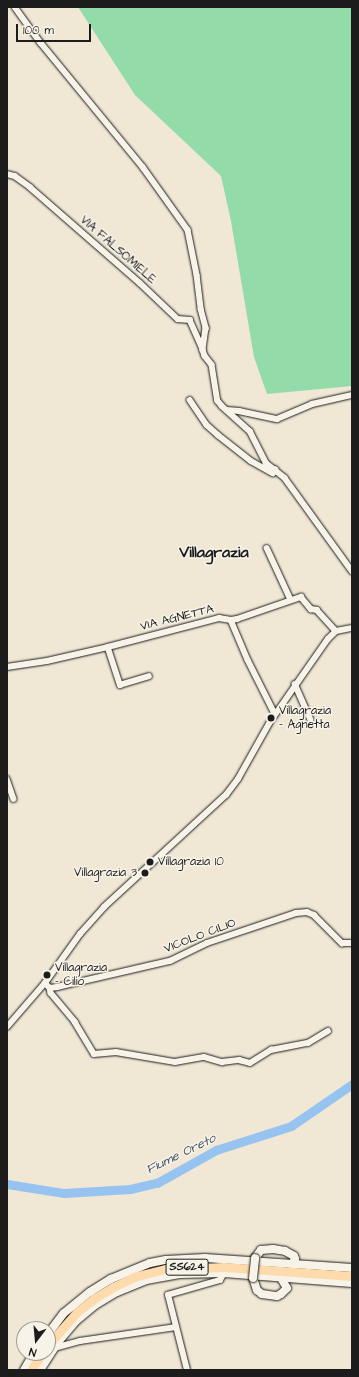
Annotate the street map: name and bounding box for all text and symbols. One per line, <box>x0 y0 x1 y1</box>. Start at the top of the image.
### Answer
scale bar <box>18 16 93 42</box>
text: 100 m <box>23 22 54 39</box>
street label: VIA FALSOMIELE <box>77 213 159 287</box>
district label: Villagrazia <box>179 542 249 562</box>
street label: VIA AGNETTA <box>139 602 215 634</box>
place label: Villagrazia - Agnetta <box>279 704 331 732</box>
marker: Villagrazia - Agnetta <box>266 713 276 723</box>
place label: Villagrazia 10 <box>158 855 224 869</box>
marker: Villagrazia 10 <box>145 857 155 867</box>
place label: Villagrazia 3 <box>74 866 137 880</box>
marker: Villagrazia 3 <box>140 868 150 878</box>
street label: VICOLO CILIO <box>162 916 238 956</box>
place label: Villagrazia - Cilio <box>55 961 107 989</box>
marker: Villagrazia - Cilio <box>42 970 52 980</box>
water label: Fiume Oreto <box>144 1130 218 1178</box>
road number: SS624 <box>165 1258 209 1276</box>
north arrow <box>16 1321 56 1361</box>
text: N <box>27 1344 38 1360</box>

